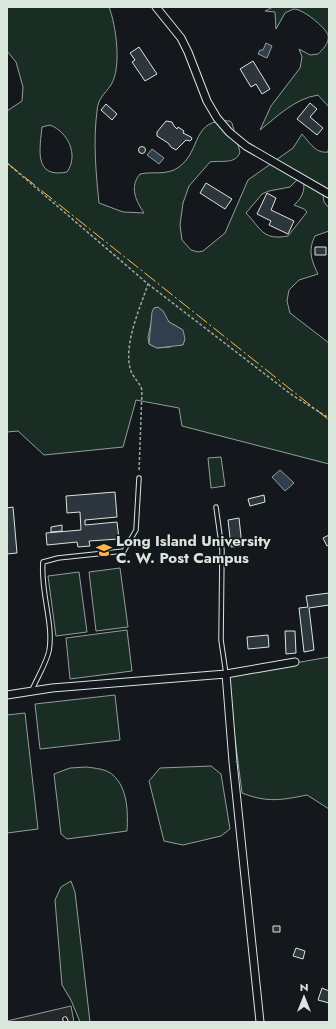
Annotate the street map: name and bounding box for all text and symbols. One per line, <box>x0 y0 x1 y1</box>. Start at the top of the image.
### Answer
place label: Long Island University C. W. Post Campus <box>116 530 271 569</box>
school or university icon: Long Island University C. W. Post Campus <box>95 541 113 559</box>
north arrow <box>284 977 324 1017</box>
text: N <box>300 979 308 995</box>

